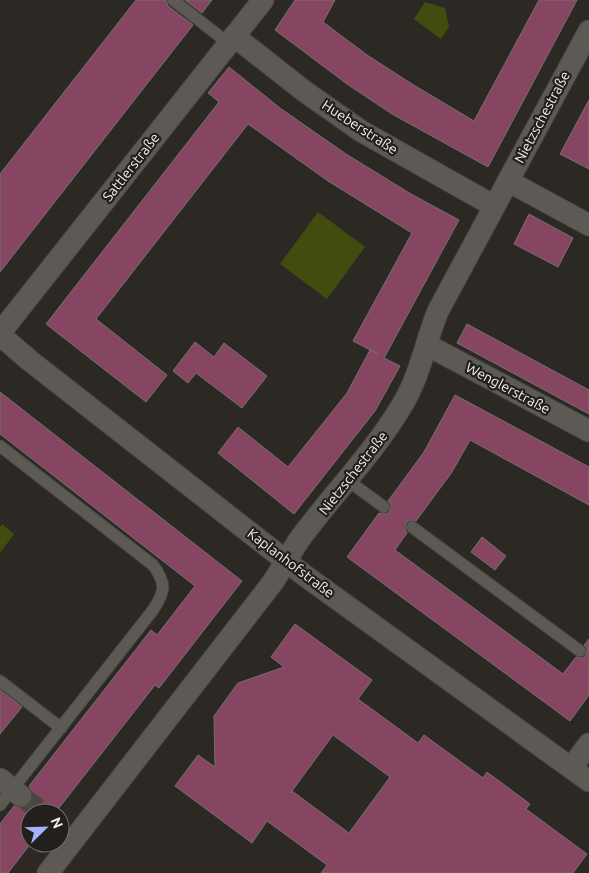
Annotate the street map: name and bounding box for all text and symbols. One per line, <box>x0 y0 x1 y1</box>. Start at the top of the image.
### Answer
street label: Nietzschestraße <box>511 68 573 166</box>
street label: Hueberstraße <box>319 97 401 157</box>
street label: Sattlerstraße <box>99 130 163 204</box>
street label: Wenglerstraße <box>463 359 553 417</box>
street label: Nietzschestraße <box>315 428 391 518</box>
street label: Kaplanhofstraße <box>244 525 338 601</box>
north arrow <box>20 803 70 853</box>
text: N <box>48 815 66 831</box>

